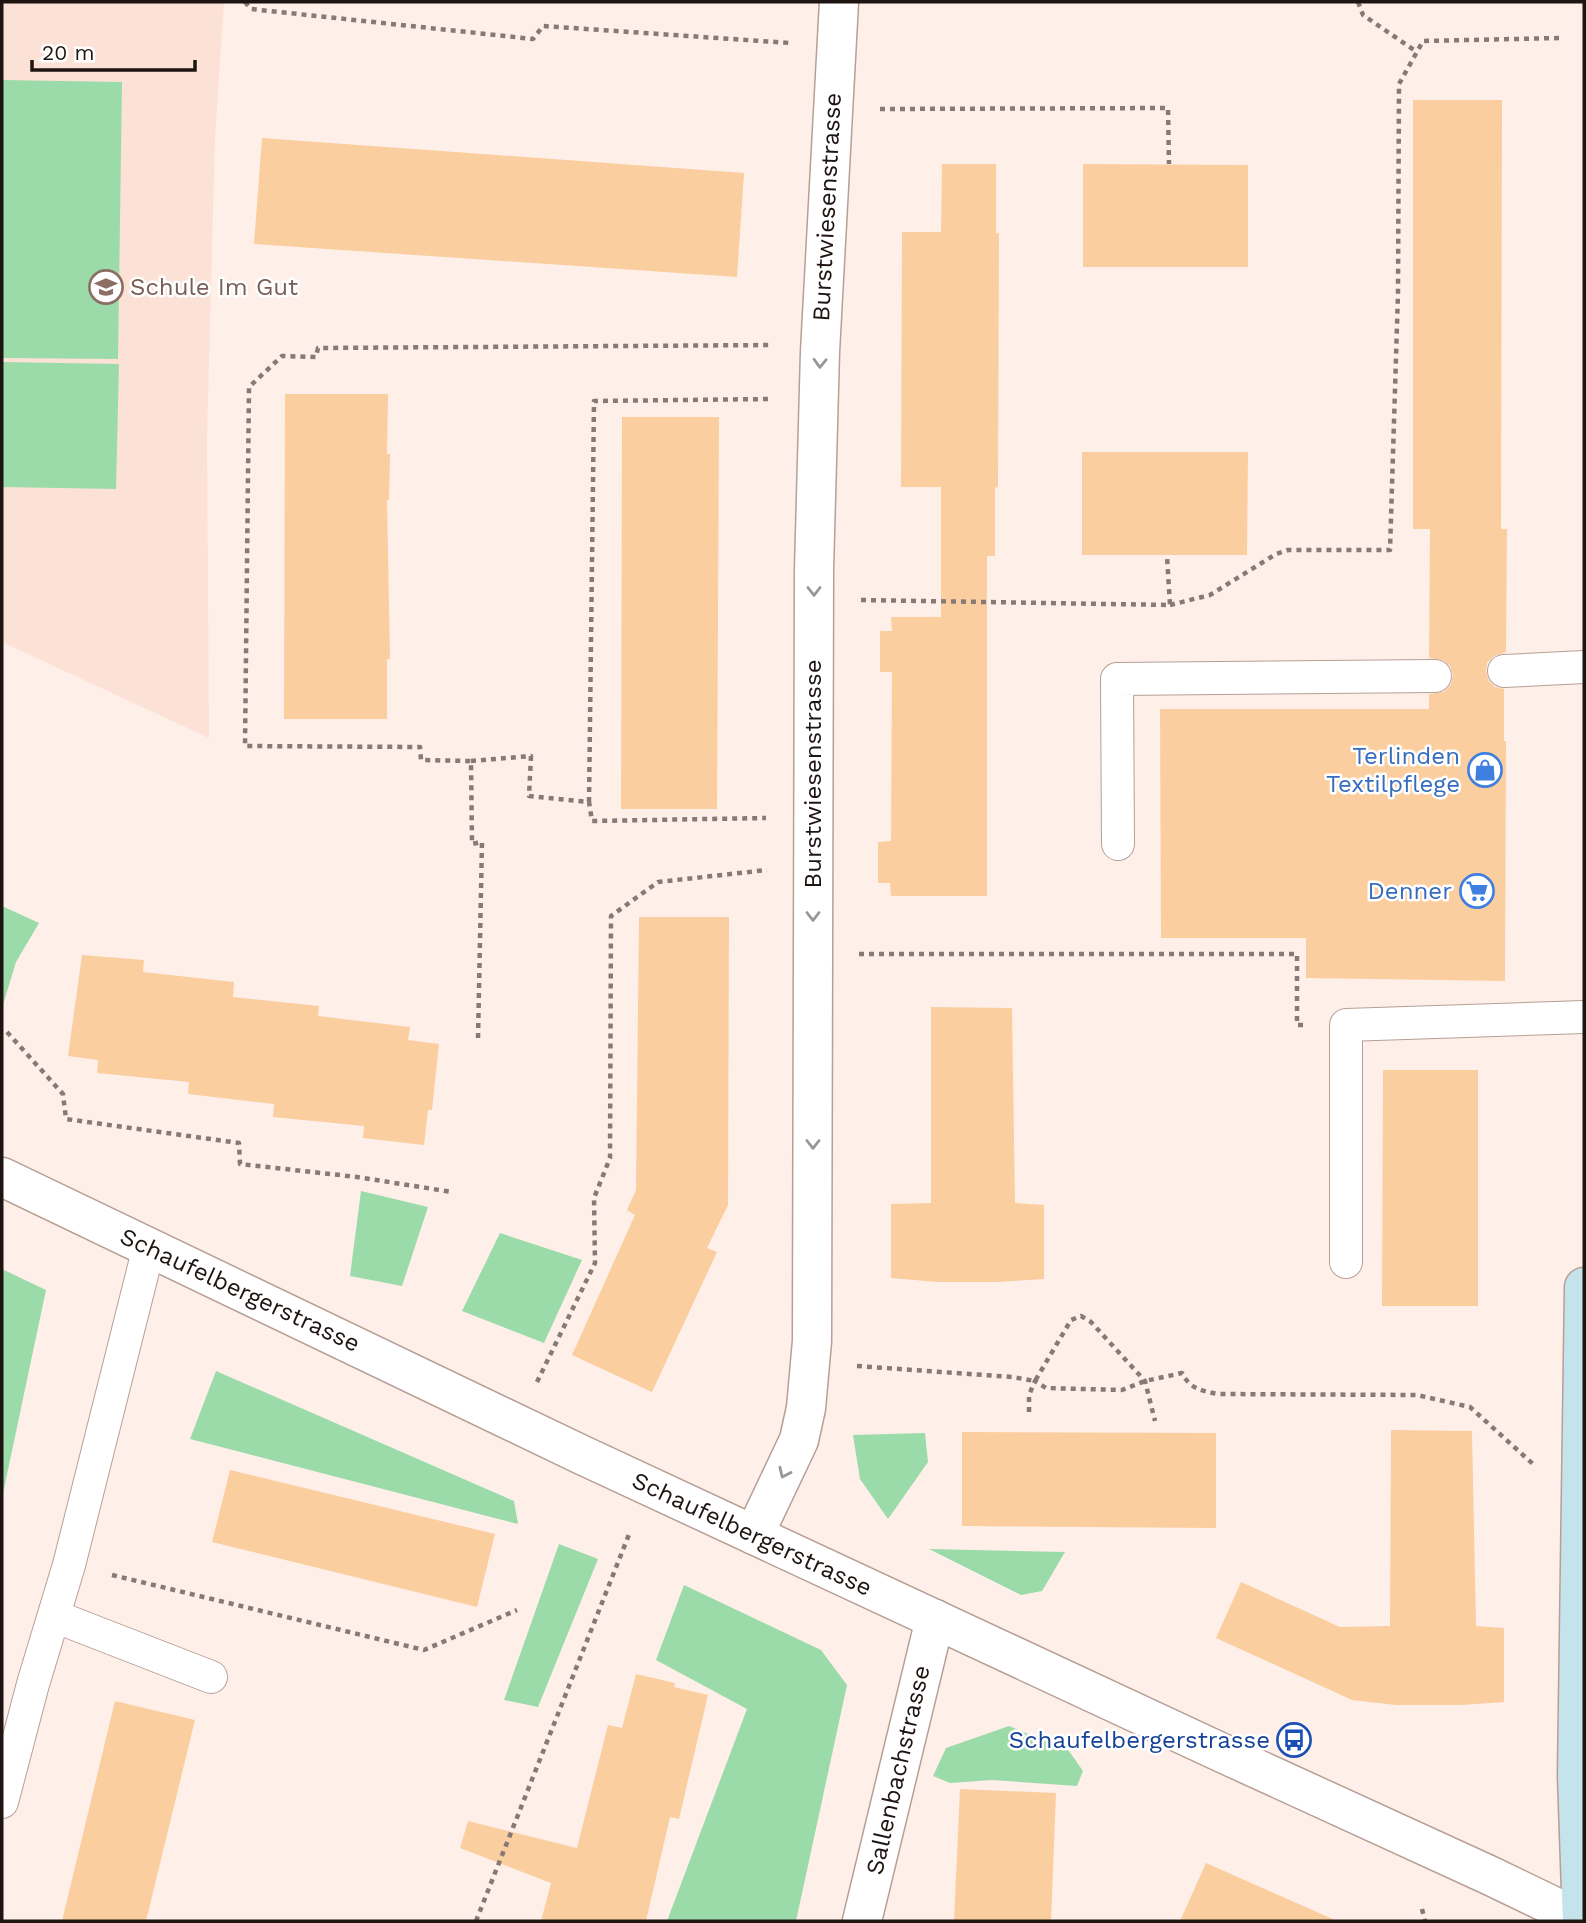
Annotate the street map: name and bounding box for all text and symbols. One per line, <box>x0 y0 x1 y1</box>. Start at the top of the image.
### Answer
scale bar <box>32 28 194 72</box>
text: 20 m <box>42 40 94 65</box>
street label: Burstwiesenstrasse <box>807 92 847 322</box>
school or university icon: Schule Im Gut <box>87 268 125 306</box>
place label: Schule Im Gut <box>130 273 298 301</box>
one-way arrow <box>812 359 828 369</box>
one-way arrow <box>806 586 822 597</box>
street label: Burstwiesenstrasse <box>799 659 827 889</box>
place label: Terlinden Textilpflege <box>1326 742 1460 798</box>
shop icon: Terlinden Textilpflege <box>1466 751 1504 789</box>
supermarket icon: Denner <box>1458 872 1496 910</box>
place label: Denner <box>1367 877 1452 905</box>
one-way arrow <box>805 912 821 922</box>
one-way arrow <box>805 1139 821 1150</box>
street label: Schaufelbergerstrasse <box>116 1222 364 1358</box>
one-way arrow <box>778 1465 792 1478</box>
street label: Schaufelbergerstrasse <box>628 1466 876 1602</box>
street label: Sallenbachstrasse <box>860 1663 936 1877</box>
bus stop icon: Schaufelbergerstrasse <box>1275 1721 1313 1759</box>
place label: Schaufelbergerstrasse <box>1009 1726 1270 1754</box>

